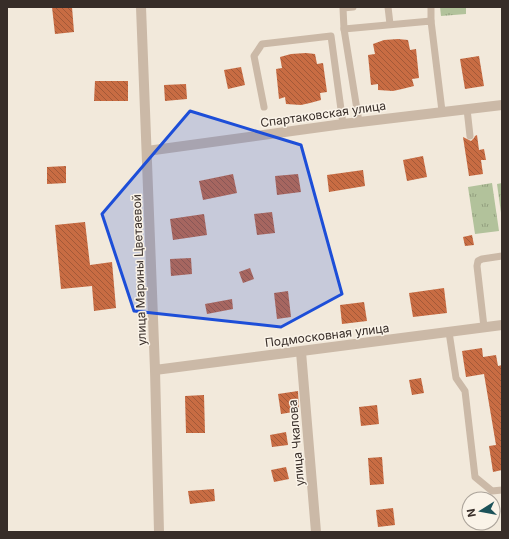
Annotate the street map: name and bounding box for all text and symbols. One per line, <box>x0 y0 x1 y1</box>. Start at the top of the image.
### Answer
street label: Спартаковская улица <box>259 98 387 130</box>
street label: улица Марины Цветаевой <box>129 194 149 346</box>
street label: Подмосковная улица <box>264 320 390 350</box>
street label: улица Чкалова <box>285 399 307 487</box>
north arrow <box>461 491 501 531</box>
text: N <box>464 507 479 518</box>

